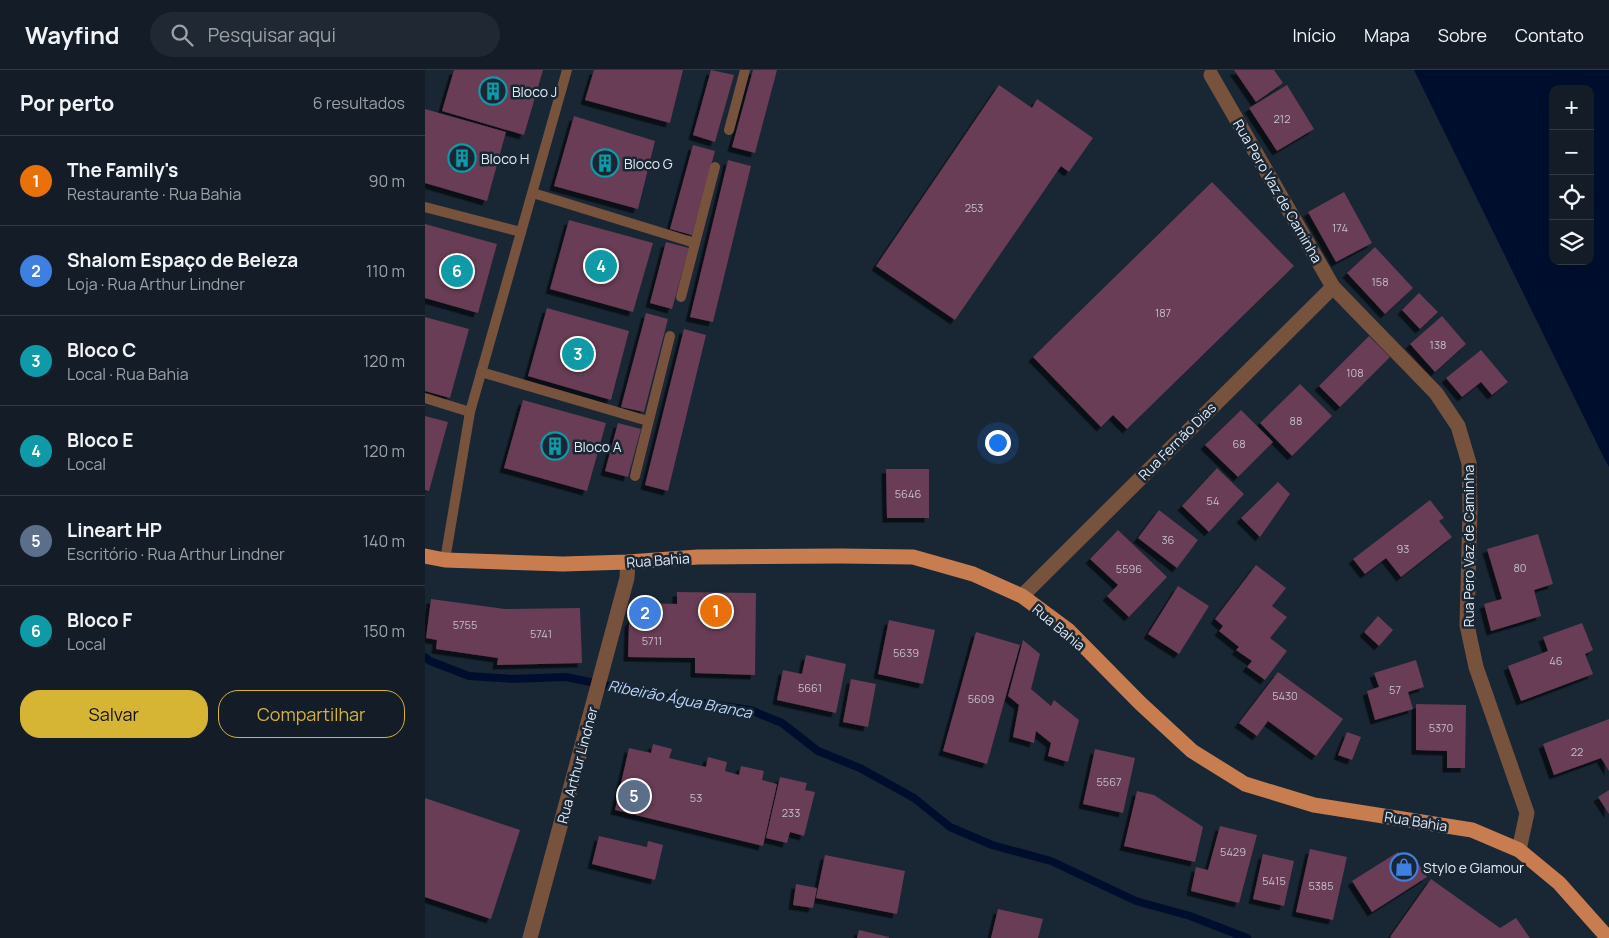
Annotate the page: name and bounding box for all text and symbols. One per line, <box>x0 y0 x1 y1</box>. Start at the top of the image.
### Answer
search box <box>150 12 500 57</box>
text: Wayfind <box>25 18 120 51</box>
icon: search <box>168 21 196 49</box>
text: Pesquisar aqui <box>208 22 336 48</box>
text: Início <box>1292 23 1336 47</box>
text: Mapa <box>1364 23 1410 47</box>
text: Sobre <box>1438 23 1487 47</box>
text: Contato <box>1515 23 1584 47</box>
building icon: Bloco J <box>478 76 508 106</box>
place label: Bloco J <box>512 82 557 101</box>
map controls <box>1549 85 1594 265</box>
button: + <box>1549 85 1594 130</box>
text: Por perto <box>20 89 114 117</box>
text: 6 resultados <box>313 92 405 114</box>
house number: 212 <box>1274 111 1290 126</box>
street label: Rua Pero Vaz de Caminha <box>1229 116 1327 266</box>
button: − <box>1549 130 1594 175</box>
building icon: Bloco H <box>447 143 477 173</box>
building icon: Bloco G <box>590 148 620 178</box>
place label: Bloco H <box>481 149 529 168</box>
place label: Bloco G <box>624 154 673 173</box>
text: The Family's <box>67 157 178 183</box>
text: 1 <box>32 170 40 192</box>
text: 90 m <box>369 170 405 192</box>
button: locate <box>1549 175 1594 220</box>
text: Restaurante · Rua Bahia <box>67 183 241 205</box>
house number: 253 <box>965 200 983 215</box>
house number: 174 <box>1332 220 1348 235</box>
button: layers <box>1549 220 1594 265</box>
text: Shalom Espaço de Beleza <box>67 247 298 273</box>
pin: 4 <box>585 247 617 285</box>
pin: 6 <box>441 252 473 290</box>
text: 2 <box>31 260 41 282</box>
text: 110 m <box>366 260 405 282</box>
text: Loja · Rua Arthur Lindner <box>67 273 245 295</box>
house number: 158 <box>1371 274 1389 289</box>
house number: 187 <box>1155 305 1171 320</box>
pin: 3 <box>562 335 594 373</box>
text: Bloco C <box>67 337 136 363</box>
house number: 138 <box>1430 337 1446 352</box>
text: 3 <box>31 350 41 372</box>
text: 120 m <box>363 350 405 372</box>
text: Local · Rua Bahia <box>67 363 189 385</box>
house number: 108 <box>1346 365 1364 380</box>
street label: Rua Fernão Dias <box>1134 398 1220 484</box>
house number: 88 <box>1290 413 1302 428</box>
text: Bloco E <box>67 427 133 453</box>
your location <box>985 430 1011 456</box>
building icon: Bloco A <box>540 431 570 461</box>
house number: 68 <box>1232 436 1246 451</box>
place label: Bloco A <box>574 437 622 456</box>
text: 4 <box>31 440 41 462</box>
text: 120 m <box>363 440 405 462</box>
text: Local <box>67 453 106 475</box>
street label: Rua Pero Vaz de Caminha <box>1459 465 1478 627</box>
house number: 5646 <box>895 486 921 501</box>
house number: 54 <box>1207 493 1219 508</box>
text: Lineart HP <box>67 517 162 543</box>
text: 5 <box>31 530 41 552</box>
text: 140 m <box>363 530 405 552</box>
house number: 36 <box>1162 532 1175 547</box>
house number: 93 <box>1397 541 1409 556</box>
text: Escritório · Rua Arthur Lindner <box>67 543 285 565</box>
street label: Rua Bahia <box>626 548 690 572</box>
house number: 80 <box>1513 560 1527 575</box>
house number: 5596 <box>1116 561 1142 576</box>
pin: 1 <box>700 592 732 630</box>
pin: 2 <box>629 594 661 632</box>
street label: Rua Bahia <box>1029 599 1089 655</box>
text: Bloco F <box>67 607 132 633</box>
house number: 5755 <box>453 617 477 632</box>
text: 6 <box>31 620 41 642</box>
text: 150 m <box>363 620 405 642</box>
house number: 5741 <box>530 626 552 641</box>
text: Local <box>67 633 106 655</box>
house number: 5711 <box>642 633 662 648</box>
house number: 5639 <box>893 645 919 660</box>
house number: 46 <box>1549 653 1563 668</box>
water label: Ribeirão Água Branca <box>606 675 754 723</box>
house number: 5661 <box>798 680 822 695</box>
house number: 57 <box>1389 682 1401 697</box>
house number: 5430 <box>1272 688 1298 703</box>
button: Salvar <box>20 690 208 738</box>
button: Compartilhar <box>218 690 405 738</box>
house number: 5609 <box>968 691 995 706</box>
street label: Rua Arthur Lindner <box>552 704 602 826</box>
house number: 5370 <box>1429 720 1453 735</box>
house number: 22 <box>1571 744 1583 759</box>
house number: 5567 <box>1096 774 1122 789</box>
pin: 5 <box>618 777 650 815</box>
house number: 53 <box>690 790 702 805</box>
house number: 233 <box>782 805 800 820</box>
street label: Rua Bahia <box>1383 807 1449 835</box>
house number: 5429 <box>1220 844 1246 859</box>
shop icon: Stylo e Glamour <box>1389 852 1419 882</box>
place label: Stylo e Glamour <box>1423 858 1524 877</box>
house number: 5415 <box>1262 873 1286 888</box>
house number: 5385 <box>1308 878 1334 893</box>

